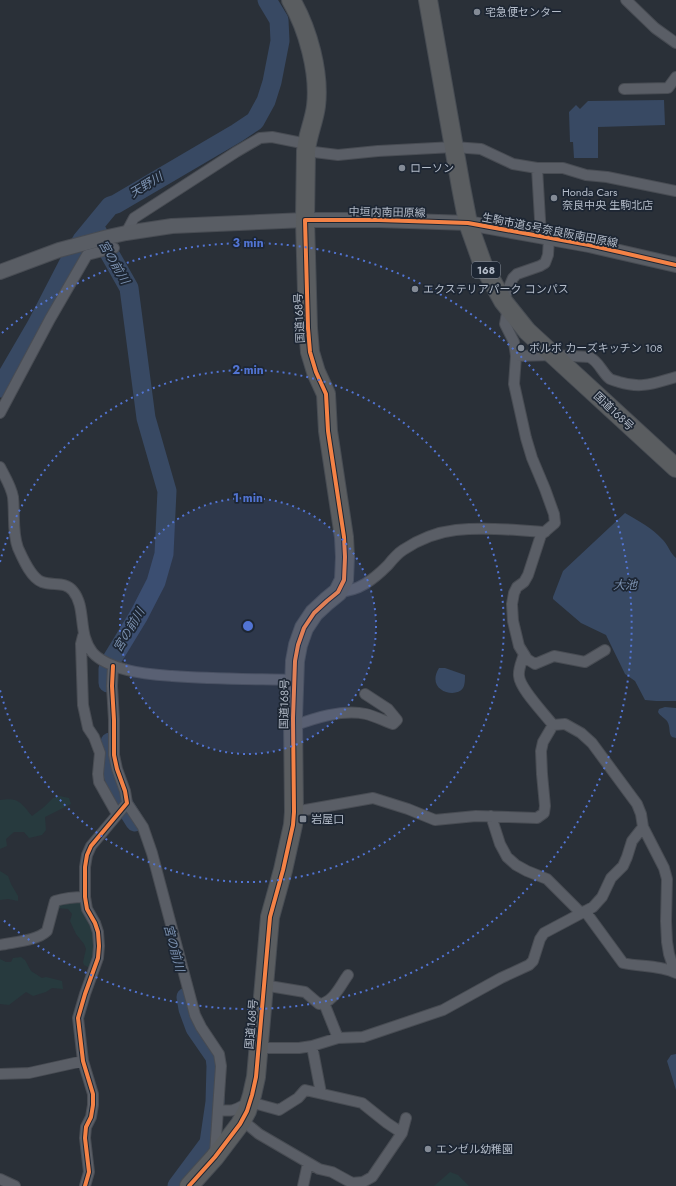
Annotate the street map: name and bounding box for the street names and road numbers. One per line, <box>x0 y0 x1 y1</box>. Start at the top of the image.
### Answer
street label: 中垣内南田原線 <box>348 203 426 221</box>
street label: 生駒市道5号奈良阪南田原線 <box>481 209 619 251</box>
road number: 168 <box>472 262 500 278</box>
street label: 国道168号 <box>290 292 308 344</box>
street label: 国道168号 <box>590 388 638 434</box>
street label: 国道168号 <box>276 679 292 729</box>
street label: 国道168号 <box>241 998 261 1050</box>

